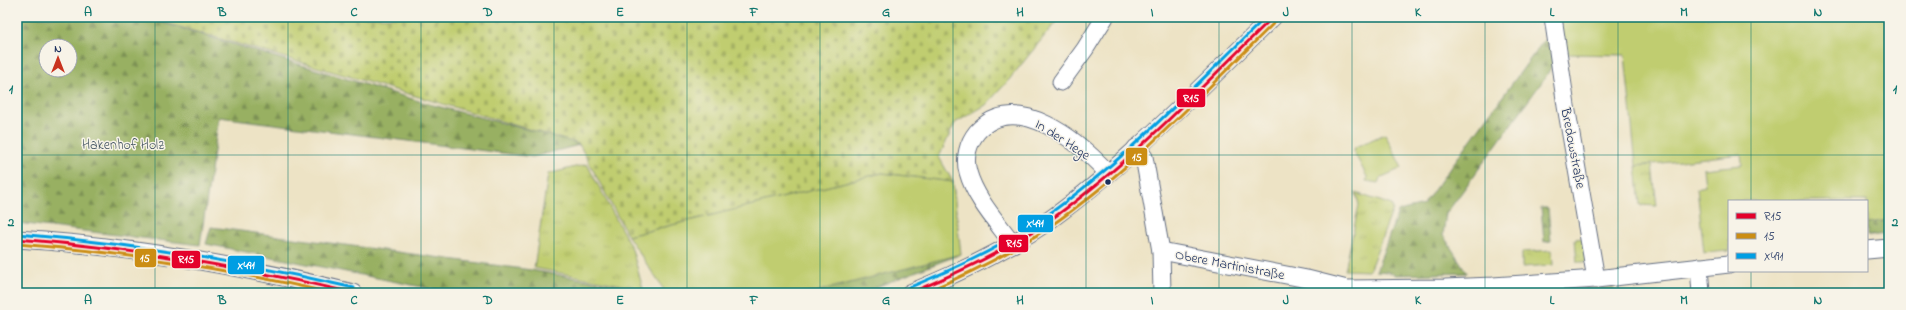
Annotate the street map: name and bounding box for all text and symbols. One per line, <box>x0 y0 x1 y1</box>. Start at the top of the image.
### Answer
text: A <box>84 3 92 22</box>
text: B <box>217 3 227 22</box>
text: C <box>350 3 358 22</box>
text: D <box>482 3 493 22</box>
text: E <box>616 3 624 22</box>
text: F <box>749 3 759 22</box>
text: G <box>882 3 890 22</box>
text: H <box>1016 3 1024 22</box>
text: I <box>1150 3 1154 22</box>
text: J <box>1283 3 1289 22</box>
text: K <box>1415 3 1422 22</box>
text: L <box>1550 3 1556 22</box>
text: M <box>1680 3 1688 22</box>
text: N <box>1814 3 1823 22</box>
north arrow <box>38 38 78 78</box>
text: N <box>54 41 62 57</box>
text: 1 <box>9 80 14 99</box>
text: 1 <box>1893 80 1898 99</box>
line badge: R15 <box>1176 88 1206 108</box>
text: R15 <box>1182 91 1200 107</box>
street label: Bredowstraße <box>1554 105 1591 191</box>
street label: In der Hege <box>1030 114 1095 167</box>
park label: Hakenhof Holz <box>82 135 164 156</box>
line badge: 15 <box>1125 147 1148 166</box>
text: 15 <box>1132 150 1143 166</box>
unlabelled marker <box>1103 177 1113 187</box>
legend <box>1728 200 1868 272</box>
text: R15 <box>1764 208 1781 226</box>
text: 2 <box>7 213 15 232</box>
text: 2 <box>1891 213 1899 232</box>
line badge: X491 <box>1017 214 1054 233</box>
text: X491 <box>1026 216 1044 232</box>
text: 15 <box>1764 228 1775 246</box>
line badge: R15 <box>998 234 1029 253</box>
text: R15 <box>1005 236 1023 252</box>
street label: Obere Martinistraße <box>1173 245 1287 287</box>
line badge: 15 <box>134 248 157 268</box>
text: X491 <box>1764 248 1783 266</box>
line badge: R15 <box>171 250 201 269</box>
text: 15 <box>140 251 151 267</box>
text: R15 <box>177 252 195 268</box>
line badge: X491 <box>227 255 265 275</box>
text: X491 <box>237 258 255 274</box>
text: A <box>84 291 92 310</box>
text: B <box>217 291 227 310</box>
text: C <box>350 291 358 310</box>
text: D <box>482 291 493 310</box>
text: E <box>616 291 624 310</box>
text: F <box>749 291 759 310</box>
text: G <box>882 291 890 310</box>
text: H <box>1016 291 1024 310</box>
text: I <box>1150 291 1154 310</box>
text: J <box>1283 291 1289 310</box>
text: K <box>1415 291 1422 310</box>
text: L <box>1550 291 1556 310</box>
text: M <box>1680 291 1688 310</box>
text: N <box>1814 291 1823 310</box>

